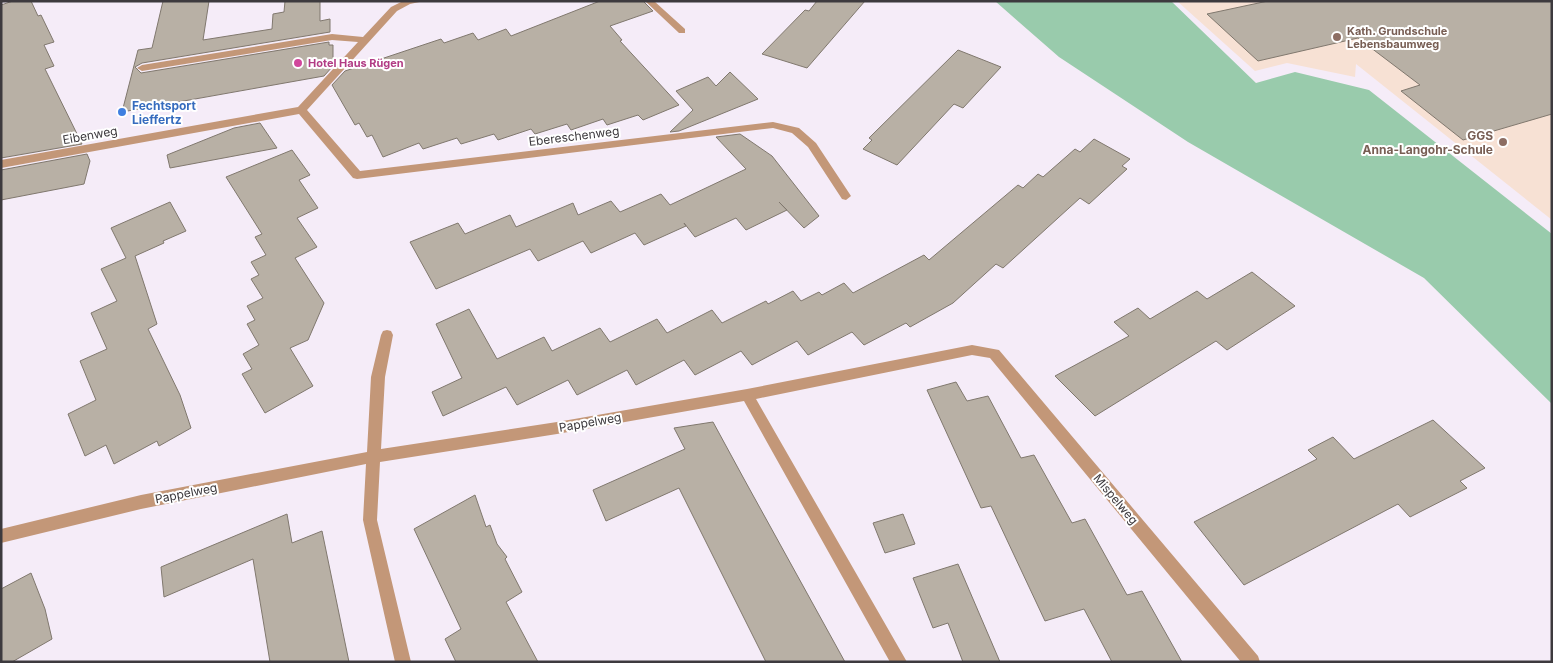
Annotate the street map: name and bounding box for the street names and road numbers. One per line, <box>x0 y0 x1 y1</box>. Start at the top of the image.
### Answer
street label: Eibenweg <box>61 123 119 147</box>
street label: Ebereschenweg <box>528 123 620 149</box>
street label: Pappelweg <box>558 409 622 435</box>
street label: Mispelweg <box>1091 471 1141 527</box>
street label: Pappelweg <box>154 480 218 506</box>

